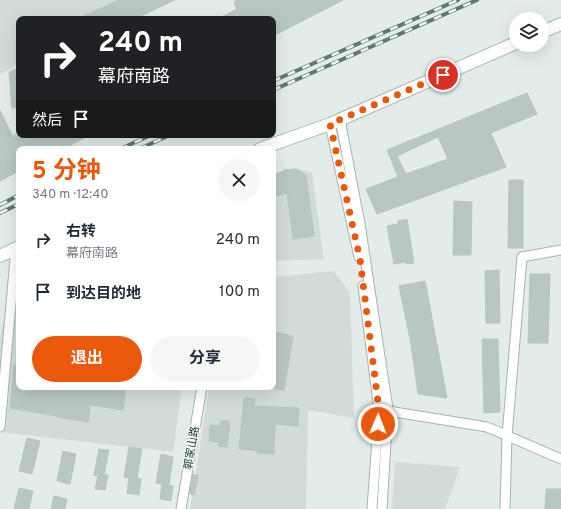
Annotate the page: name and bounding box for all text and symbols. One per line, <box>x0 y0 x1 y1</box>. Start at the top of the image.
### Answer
map controls <box>509 12 549 52</box>
button: layers <box>509 12 549 52</box>
text: 240 m <box>98 26 183 62</box>
icon: right <box>32 32 84 84</box>
pin <box>426 58 460 92</box>
icon: arrive <box>432 64 454 86</box>
text: 幕府南路 <box>98 66 170 89</box>
icon: arrive <box>70 108 92 130</box>
text: 然后 <box>32 112 62 131</box>
text: 5 分钟 <box>32 157 101 187</box>
button: close <box>218 159 260 201</box>
text: 340 m · 12:40 <box>32 187 109 203</box>
text: 右转 <box>66 223 96 242</box>
icon: right <box>32 229 54 251</box>
text: 240 m <box>216 231 260 250</box>
text: 幕府南路 <box>66 246 118 262</box>
icon: arrive <box>32 281 54 303</box>
text: 100 m <box>219 283 260 302</box>
text: 到达目的地 <box>66 285 141 304</box>
button: 退出 <box>32 336 142 382</box>
button: 分享 <box>150 336 260 382</box>
position arrow <box>357 403 399 445</box>
street label: 郭家山路 <box>181 425 203 471</box>

